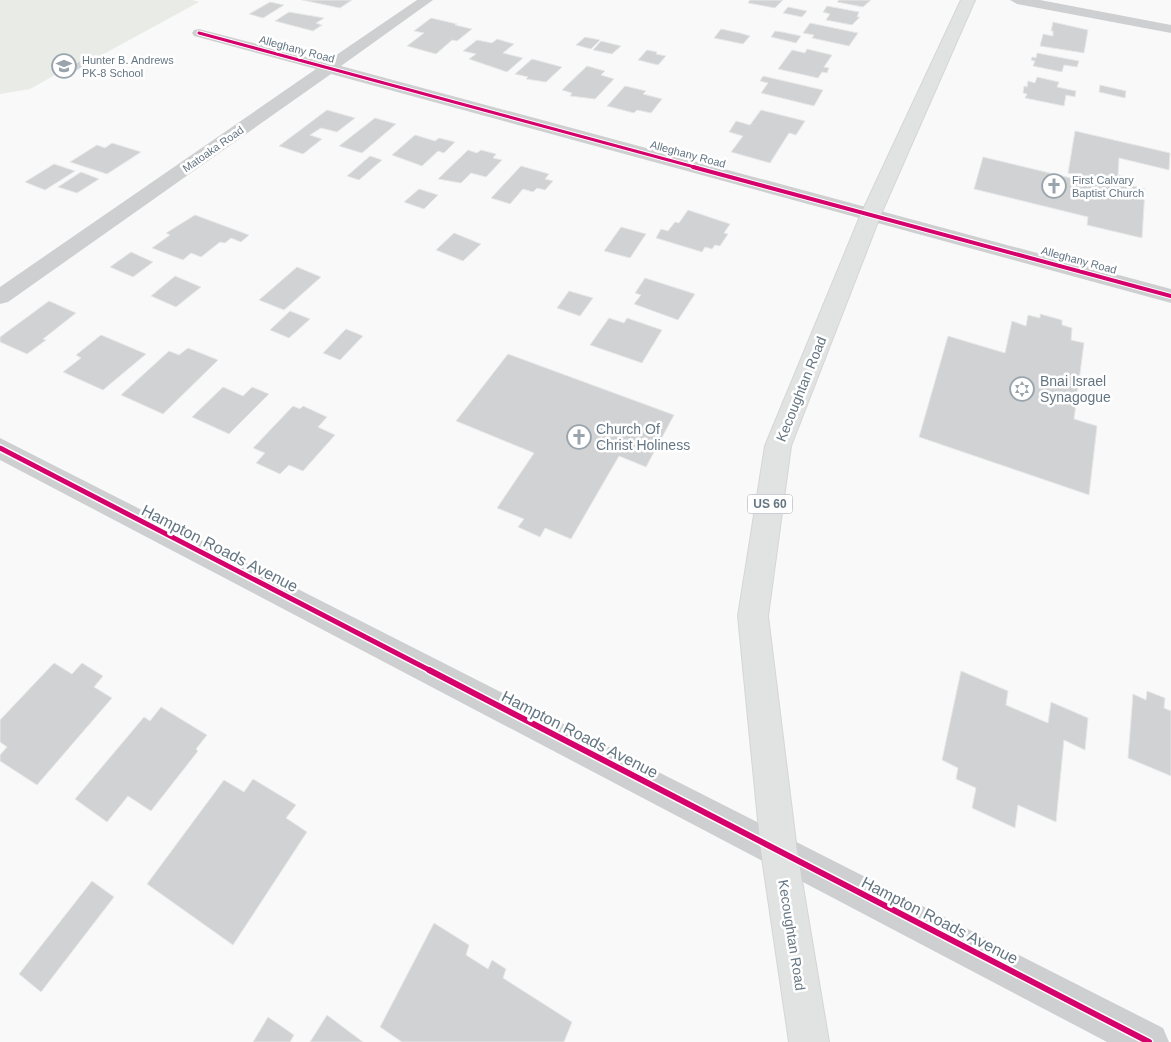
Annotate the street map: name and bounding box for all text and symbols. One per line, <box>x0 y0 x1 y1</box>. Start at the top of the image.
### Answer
street label: Alleghany Road <box>258 33 336 65</box>
school or university icon: Hunter B. Andrews PK-8 School <box>51 53 77 79</box>
place label: Hunter B. Andrews PK-8 School <box>82 54 174 79</box>
street label: Matoaka Road <box>180 124 246 174</box>
street label: Alleghany Road <box>649 138 727 170</box>
church icon: First Calvary Baptist Church <box>1041 173 1067 199</box>
place label: First Calvary Baptist Church <box>1072 174 1144 199</box>
street label: Alleghany Road <box>1040 244 1118 276</box>
street label: Kecoughtan Road <box>773 334 829 444</box>
place label: Bnai Israel Synagogue <box>1040 373 1111 405</box>
synagogue icon: Bnai Israel Synagogue <box>1009 376 1035 402</box>
place label: Church Of Christ Holiness <box>596 421 690 453</box>
church icon: Church Of Christ Holiness <box>566 424 592 450</box>
road number: US 60 <box>748 494 792 514</box>
street label: Hampton Roads Avenue <box>139 502 301 595</box>
street label: Hampton Roads Avenue <box>499 688 661 781</box>
street label: Hampton Roads Avenue <box>859 874 1021 967</box>
street label: Kecoughtan Road <box>775 878 809 992</box>

